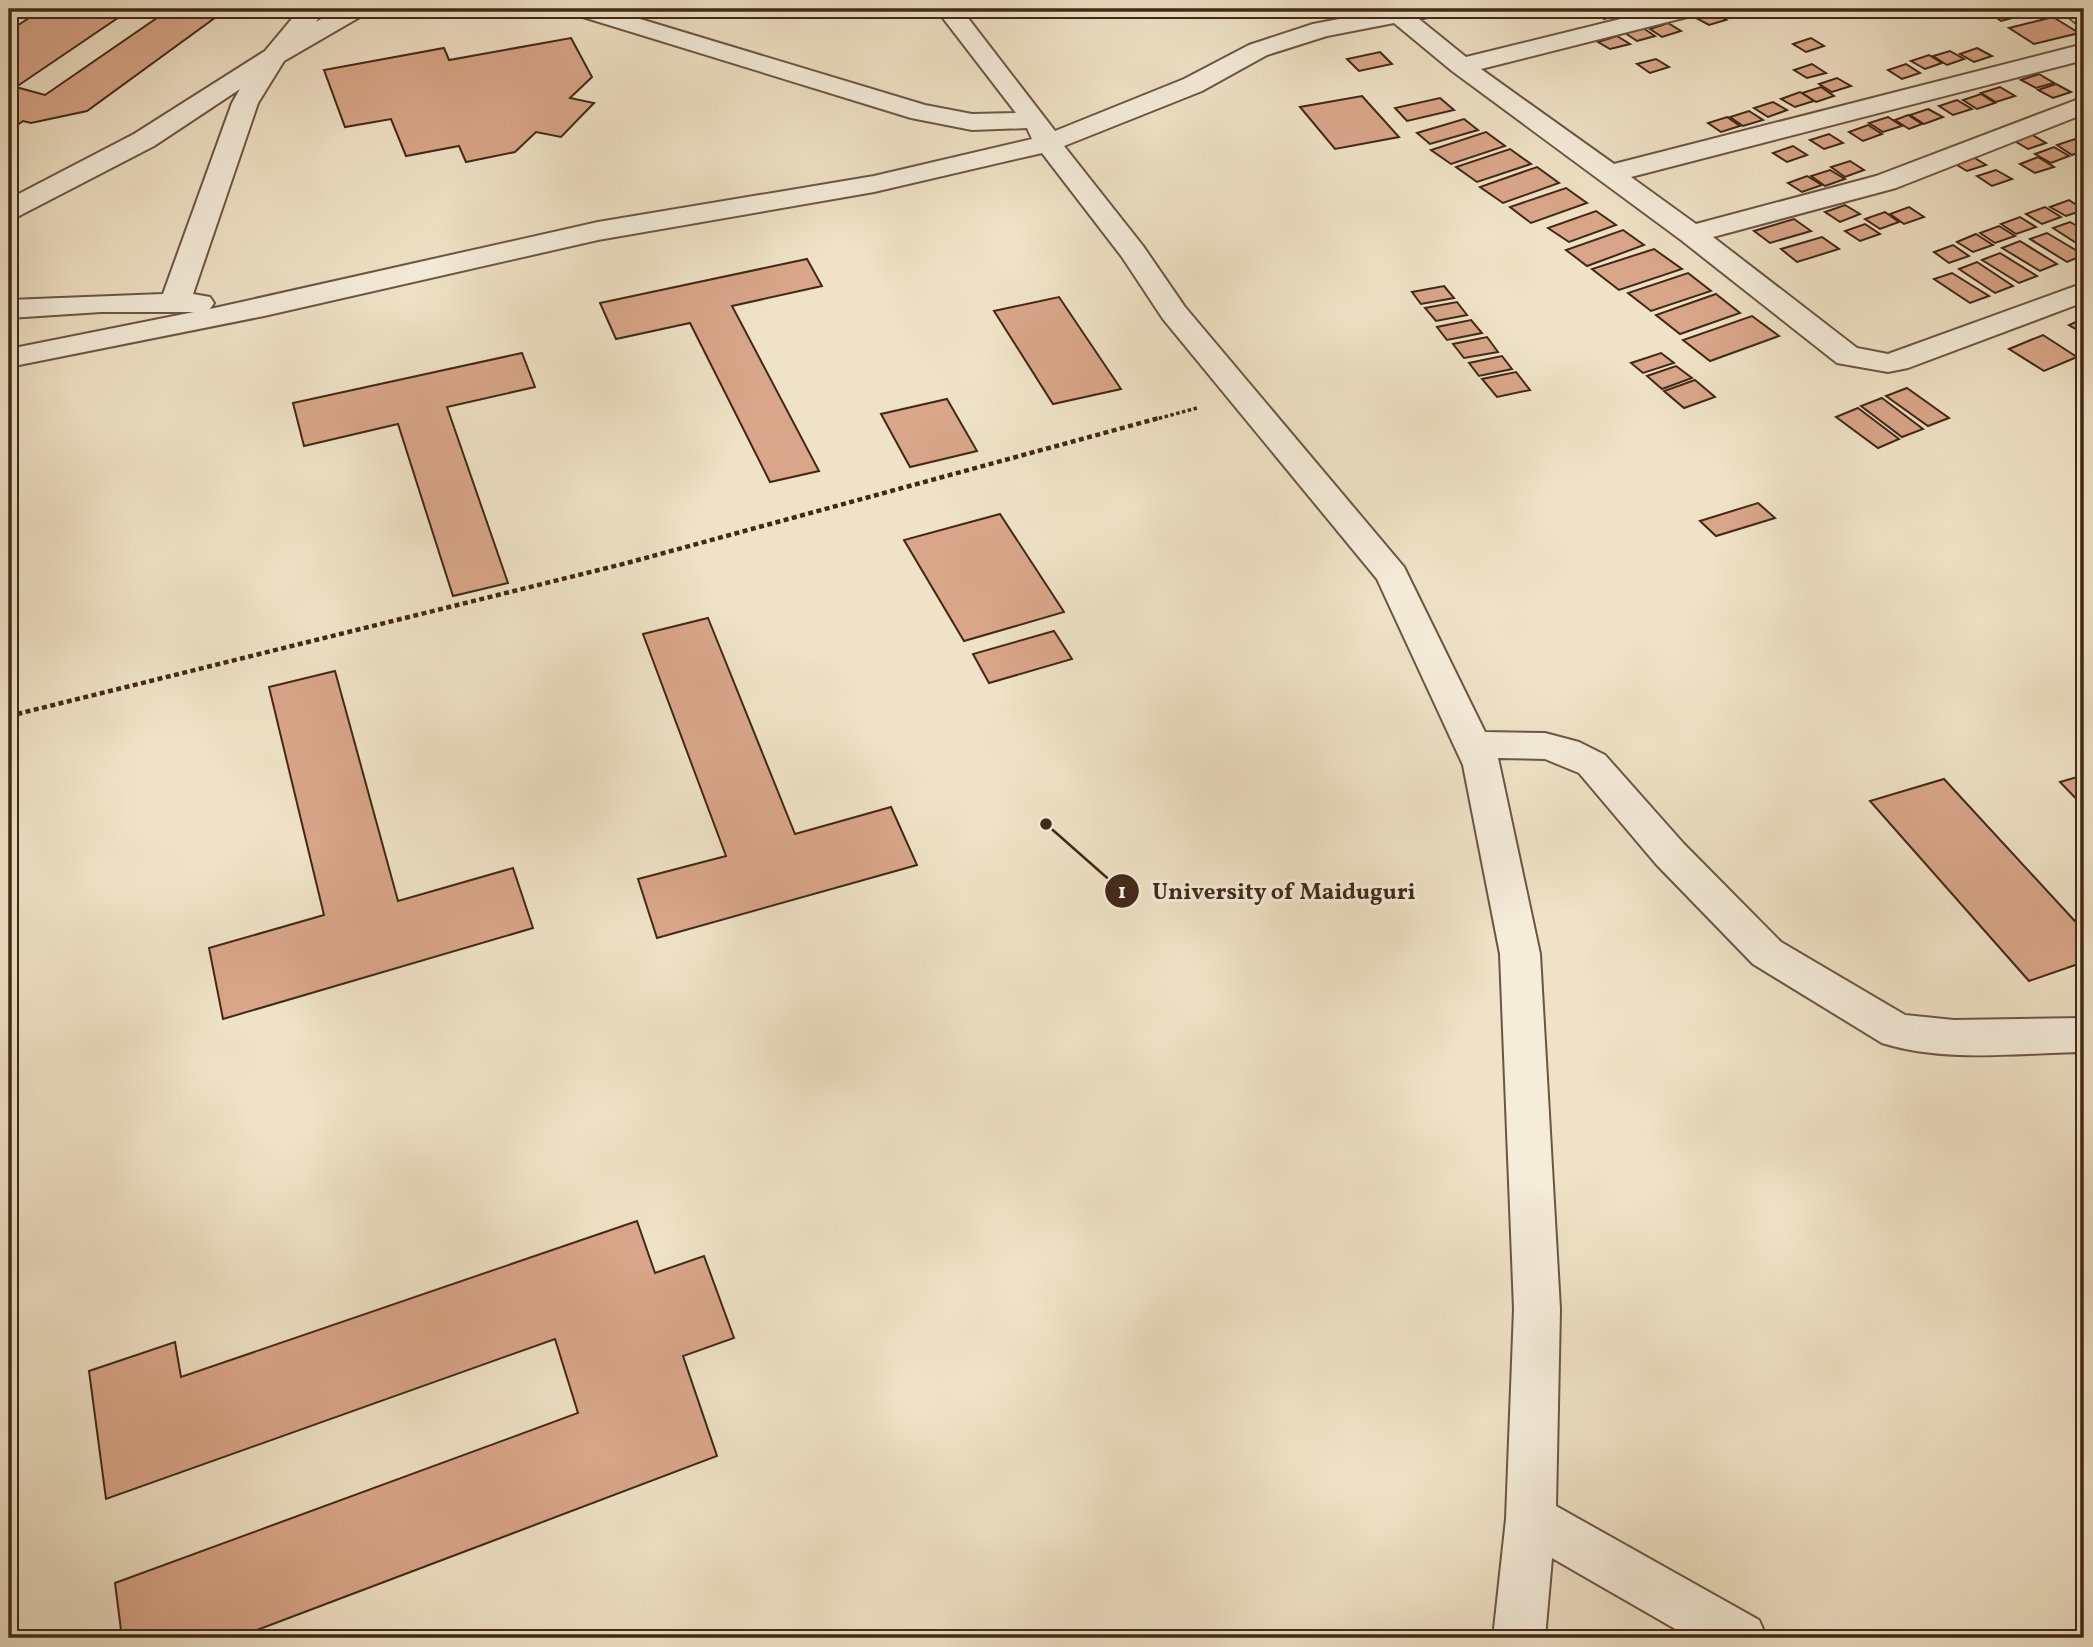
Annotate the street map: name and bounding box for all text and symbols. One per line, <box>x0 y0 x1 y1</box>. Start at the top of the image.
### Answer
callout: University of Maiduguri <box>1104 869 1429 913</box>
text: University of Maiduguri <box>1152 877 1416 909</box>
text: 1 <box>1118 878 1126 907</box>

